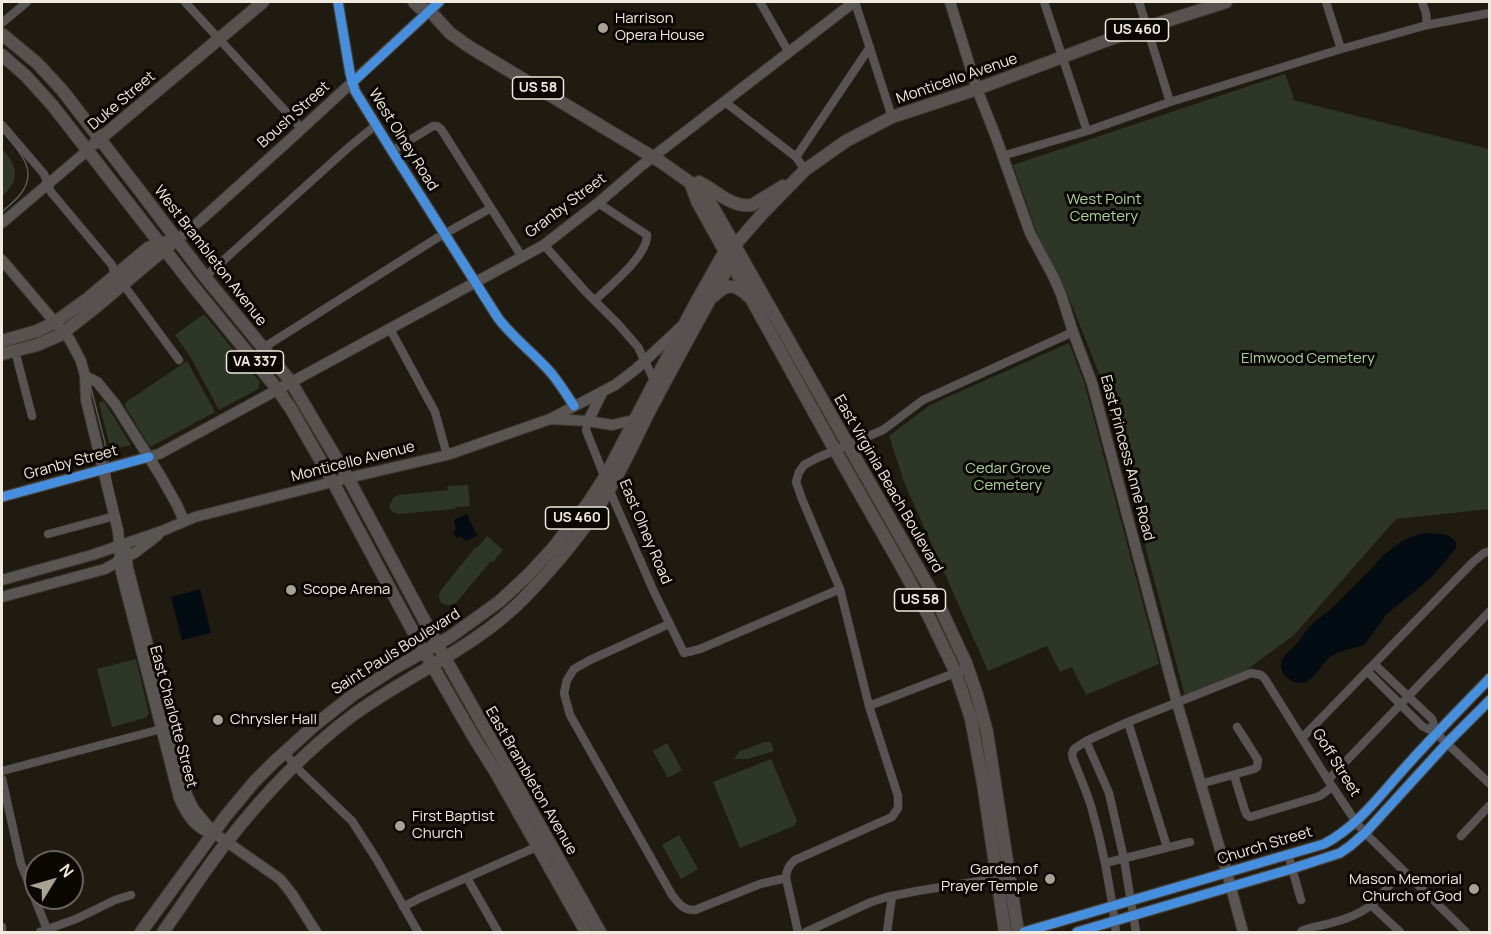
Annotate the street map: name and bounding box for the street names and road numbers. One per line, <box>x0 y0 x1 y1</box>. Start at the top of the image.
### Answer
road number: US 460 <box>1106 19 1168 41</box>
street label: Monticello Avenue <box>894 50 1020 108</box>
street label: Duke Street <box>85 68 159 134</box>
road number: US 58 <box>512 77 564 99</box>
street label: Boush Street <box>254 78 334 152</box>
street label: West Olney Road <box>364 86 442 194</box>
street label: Granby Street <box>522 170 610 242</box>
street label: West Brambleton Avenue <box>150 182 270 330</box>
road number: VA 337 <box>226 351 284 373</box>
street label: East Princess Anne Road <box>1096 373 1158 543</box>
street label: East Virginia Beach Boulevard <box>830 392 946 576</box>
street label: Monticello Avenue <box>289 438 417 486</box>
street label: Granby Street <box>22 442 120 484</box>
street label: East Olney Road <box>615 477 675 587</box>
road number: US 460 <box>546 507 608 529</box>
road number: US 58 <box>894 589 946 611</box>
street label: Saint Pauls Boulevard <box>329 605 463 699</box>
street label: East Charlotte Street <box>145 644 201 790</box>
street label: East Brambleton Avenue <box>481 704 581 858</box>
street label: Goff Street <box>1308 726 1364 800</box>
street label: Church Street <box>1215 823 1315 869</box>

